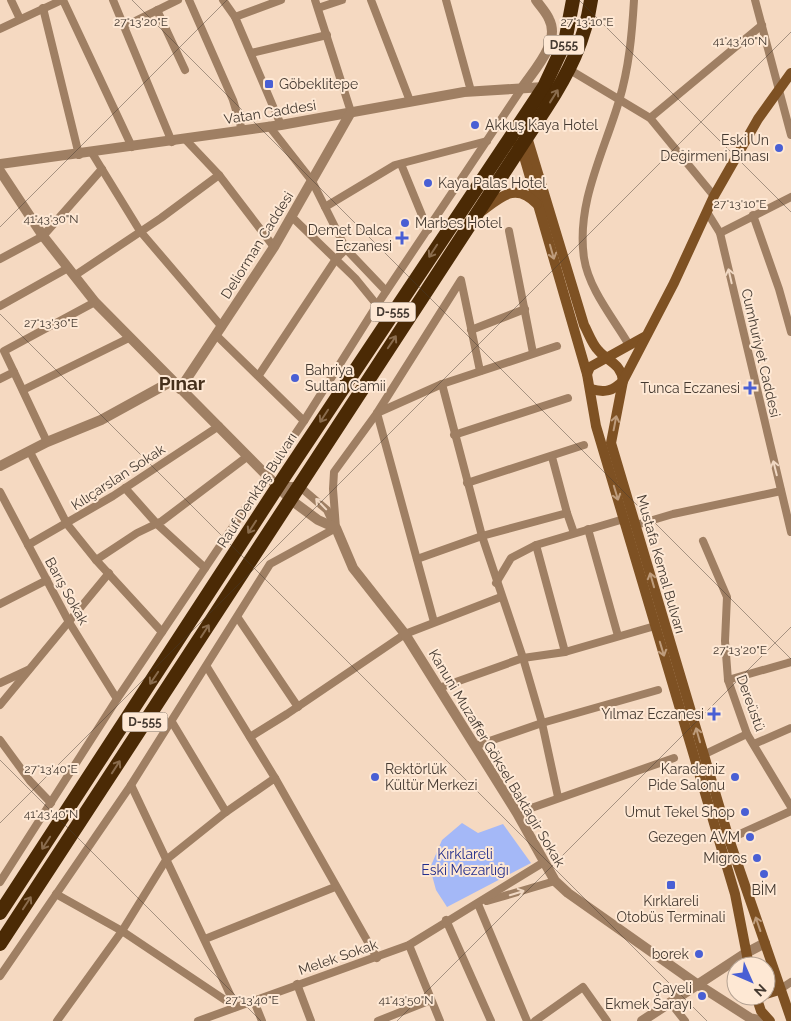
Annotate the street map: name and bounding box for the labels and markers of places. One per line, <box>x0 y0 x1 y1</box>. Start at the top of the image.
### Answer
place label: Göbeklitepe <box>279 76 358 92</box>
marker: Göbeklitepe <box>263 78 275 90</box>
place label: Akkuş Kaya Hotel <box>485 117 598 133</box>
marker: Akkuş Kaya Hotel <box>469 119 481 131</box>
place label: Eski Un Değirmeni Binası <box>660 132 769 164</box>
marker: Eski Un Değirmeni Binası <box>773 142 785 154</box>
place label: Kaya Palas Hotel <box>438 175 546 191</box>
marker: Kaya Palas Hotel <box>422 177 434 189</box>
place label: Marbes Hotel <box>415 215 502 231</box>
marker: Marbes Hotel <box>399 217 411 229</box>
place label: Demet Dalca Eczanesi <box>308 222 392 254</box>
marker: Demet Dalca Eczanesi <box>396 232 408 244</box>
place label: Bahriya Sultan Camii <box>305 362 386 394</box>
marker: Bahriya Sultan Camii <box>289 372 301 384</box>
place label: Tunca Eczanesi <box>641 380 740 396</box>
marker: Tunca Eczanesi <box>744 382 756 394</box>
place label: Yılmaz Eczanesi <box>601 706 704 722</box>
marker: Yılmaz Eczanesi <box>708 708 720 720</box>
place label: Rektörlük Kültür Merkezi <box>385 761 477 793</box>
place label: Karadeniz Pide Salonu <box>648 761 725 793</box>
marker: Rektörlük Kültür Merkezi <box>369 771 381 783</box>
marker: Karadeniz Pide Salonu <box>729 771 741 783</box>
place label: Umut Tekel Shop <box>624 804 735 820</box>
marker: Umut Tekel Shop <box>739 806 751 818</box>
place label: Gezegen AVM <box>648 829 740 845</box>
marker: Gezegen AVM <box>744 831 756 843</box>
place label: Migros <box>703 850 747 866</box>
marker: Migros <box>751 852 763 864</box>
marker: BİM <box>758 868 770 880</box>
marker: Kırklareli Otobüs Terminali <box>665 879 677 891</box>
place label: BİM <box>751 880 777 898</box>
place label: Kırklareli Otobüs Terminali <box>617 893 725 925</box>
place label: borek <box>652 946 690 962</box>
marker: borek <box>693 948 705 960</box>
place label: Çayeli Ekmek Sarayı <box>605 980 692 1012</box>
marker: Çayeli Ekmek Sarayı <box>696 990 708 1002</box>

